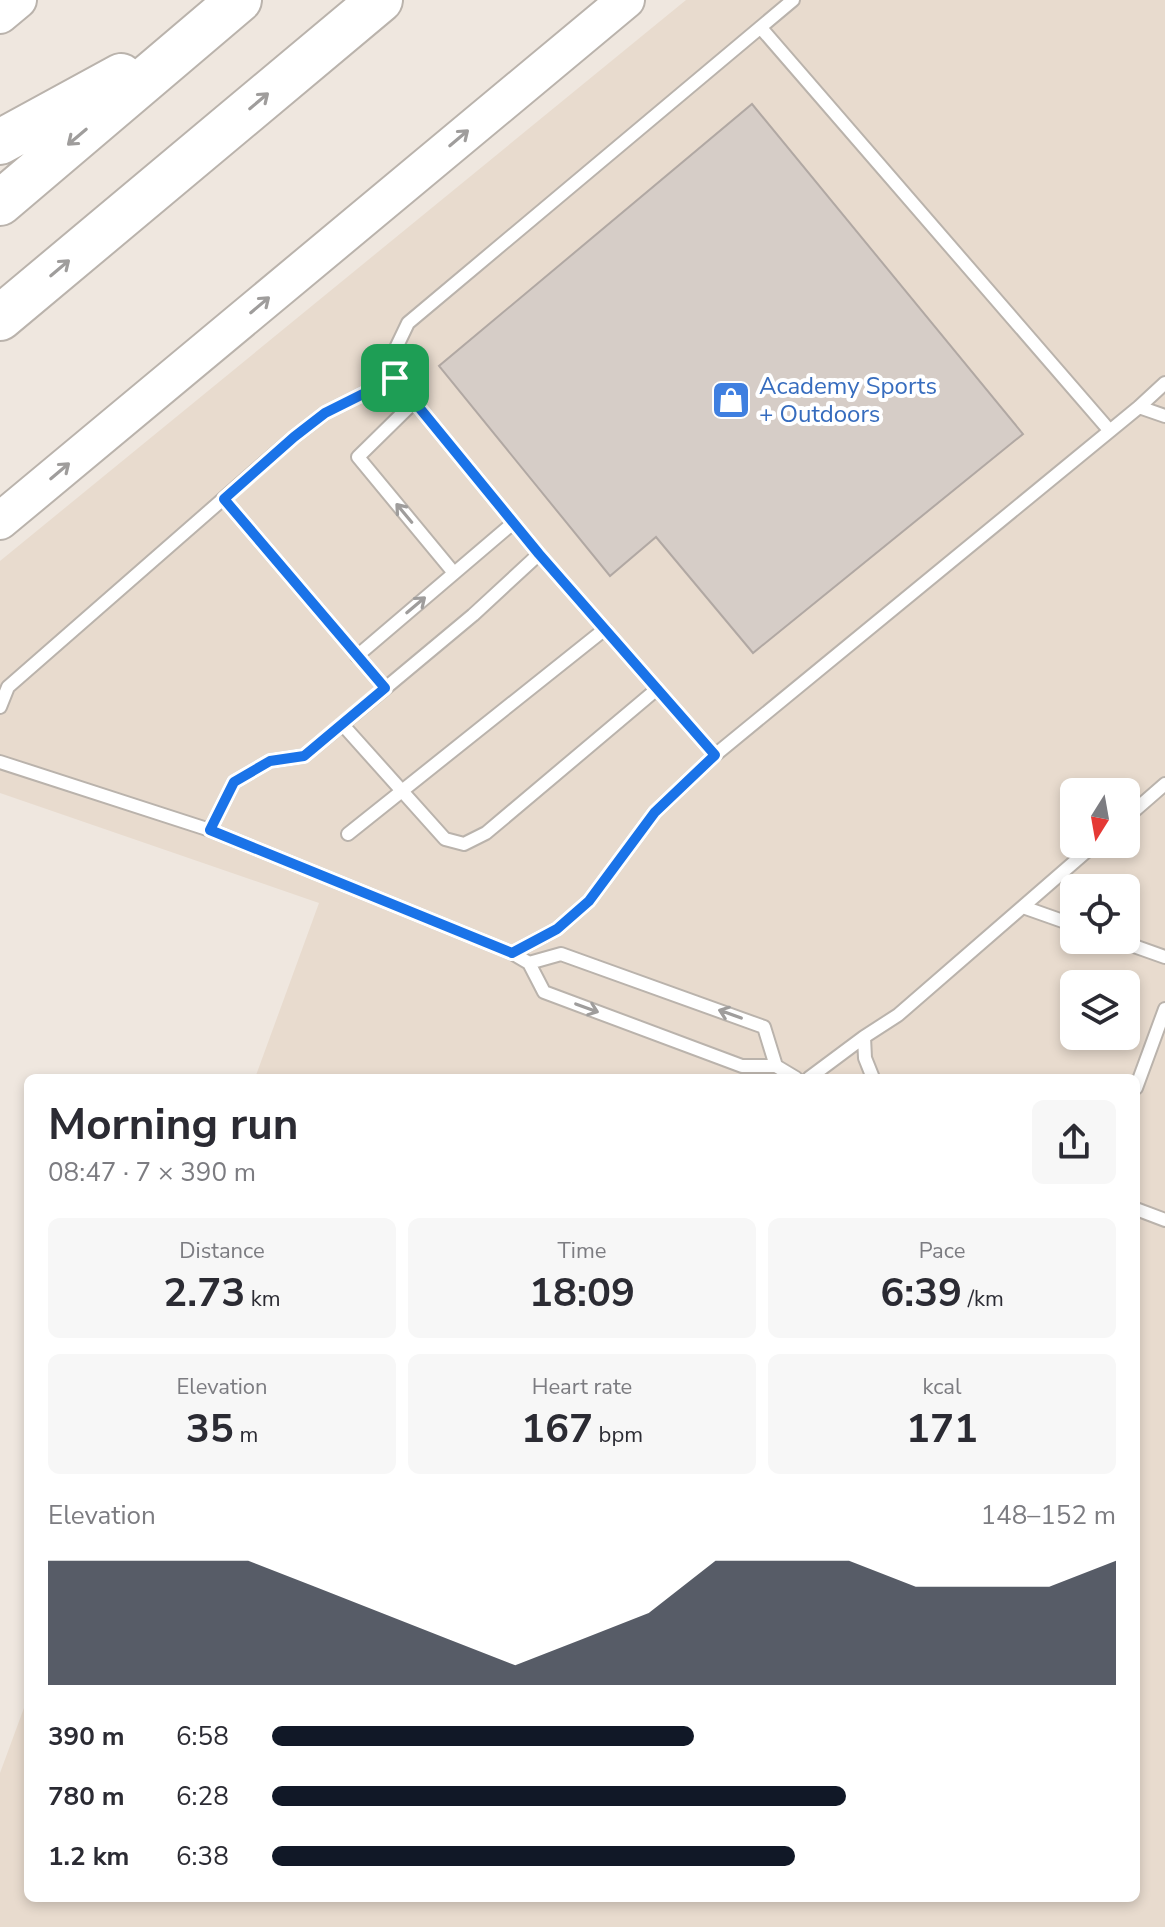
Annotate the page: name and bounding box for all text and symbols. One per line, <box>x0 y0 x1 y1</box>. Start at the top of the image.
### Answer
one-way arrow <box>248 92 269 110</box>
one-way arrow <box>67 128 87 146</box>
one-way arrow <box>449 129 469 147</box>
one-way arrow <box>49 259 70 277</box>
one-way arrow <box>249 296 269 314</box>
pin <box>361 344 429 412</box>
icon: arrive <box>373 356 417 400</box>
place label: Academy Sports + Outdoors <box>759 370 937 430</box>
shop icon: Academy Sports + Outdoors <box>710 379 752 421</box>
one-way arrow <box>49 462 70 480</box>
one-way arrow <box>396 503 413 524</box>
one-way arrow <box>406 596 426 614</box>
north arrow <box>1060 778 1140 858</box>
map controls <box>1060 778 1140 1050</box>
button: locate <box>1060 874 1140 954</box>
button: layers <box>1060 970 1140 1050</box>
one-way arrow <box>574 1002 598 1016</box>
one-way arrow <box>718 1006 743 1021</box>
text: Morning run <box>48 1095 298 1155</box>
button: share <box>1032 1100 1116 1184</box>
text: 08:47 · 7 × 390 m <box>48 1155 256 1190</box>
text: Distance <box>179 1236 265 1266</box>
text: Time <box>558 1236 606 1266</box>
text: Pace <box>919 1236 965 1266</box>
text: 2.73 <box>163 1266 245 1320</box>
text: 18:09 <box>529 1266 635 1320</box>
text: 6:39 <box>880 1266 962 1320</box>
text: km <box>245 1284 281 1314</box>
text: /km <box>962 1284 1004 1314</box>
text: Elevation <box>176 1372 268 1402</box>
text: Heart rate <box>532 1372 632 1402</box>
text: kcal <box>923 1372 962 1402</box>
text: 35 <box>186 1402 234 1456</box>
text: 167 <box>521 1402 593 1456</box>
text: 171 <box>906 1402 978 1456</box>
text: m <box>234 1420 258 1450</box>
text: bpm <box>593 1420 643 1450</box>
text: Elevation <box>48 1498 156 1533</box>
text: 148–152 m <box>980 1498 1116 1533</box>
text: 390 m <box>48 1719 125 1754</box>
text: 6:58 <box>176 1719 229 1754</box>
text: 780 m <box>48 1779 125 1814</box>
text: 6:28 <box>176 1779 229 1814</box>
text: 1.2 km <box>48 1839 129 1874</box>
text: 6:38 <box>176 1839 229 1874</box>

